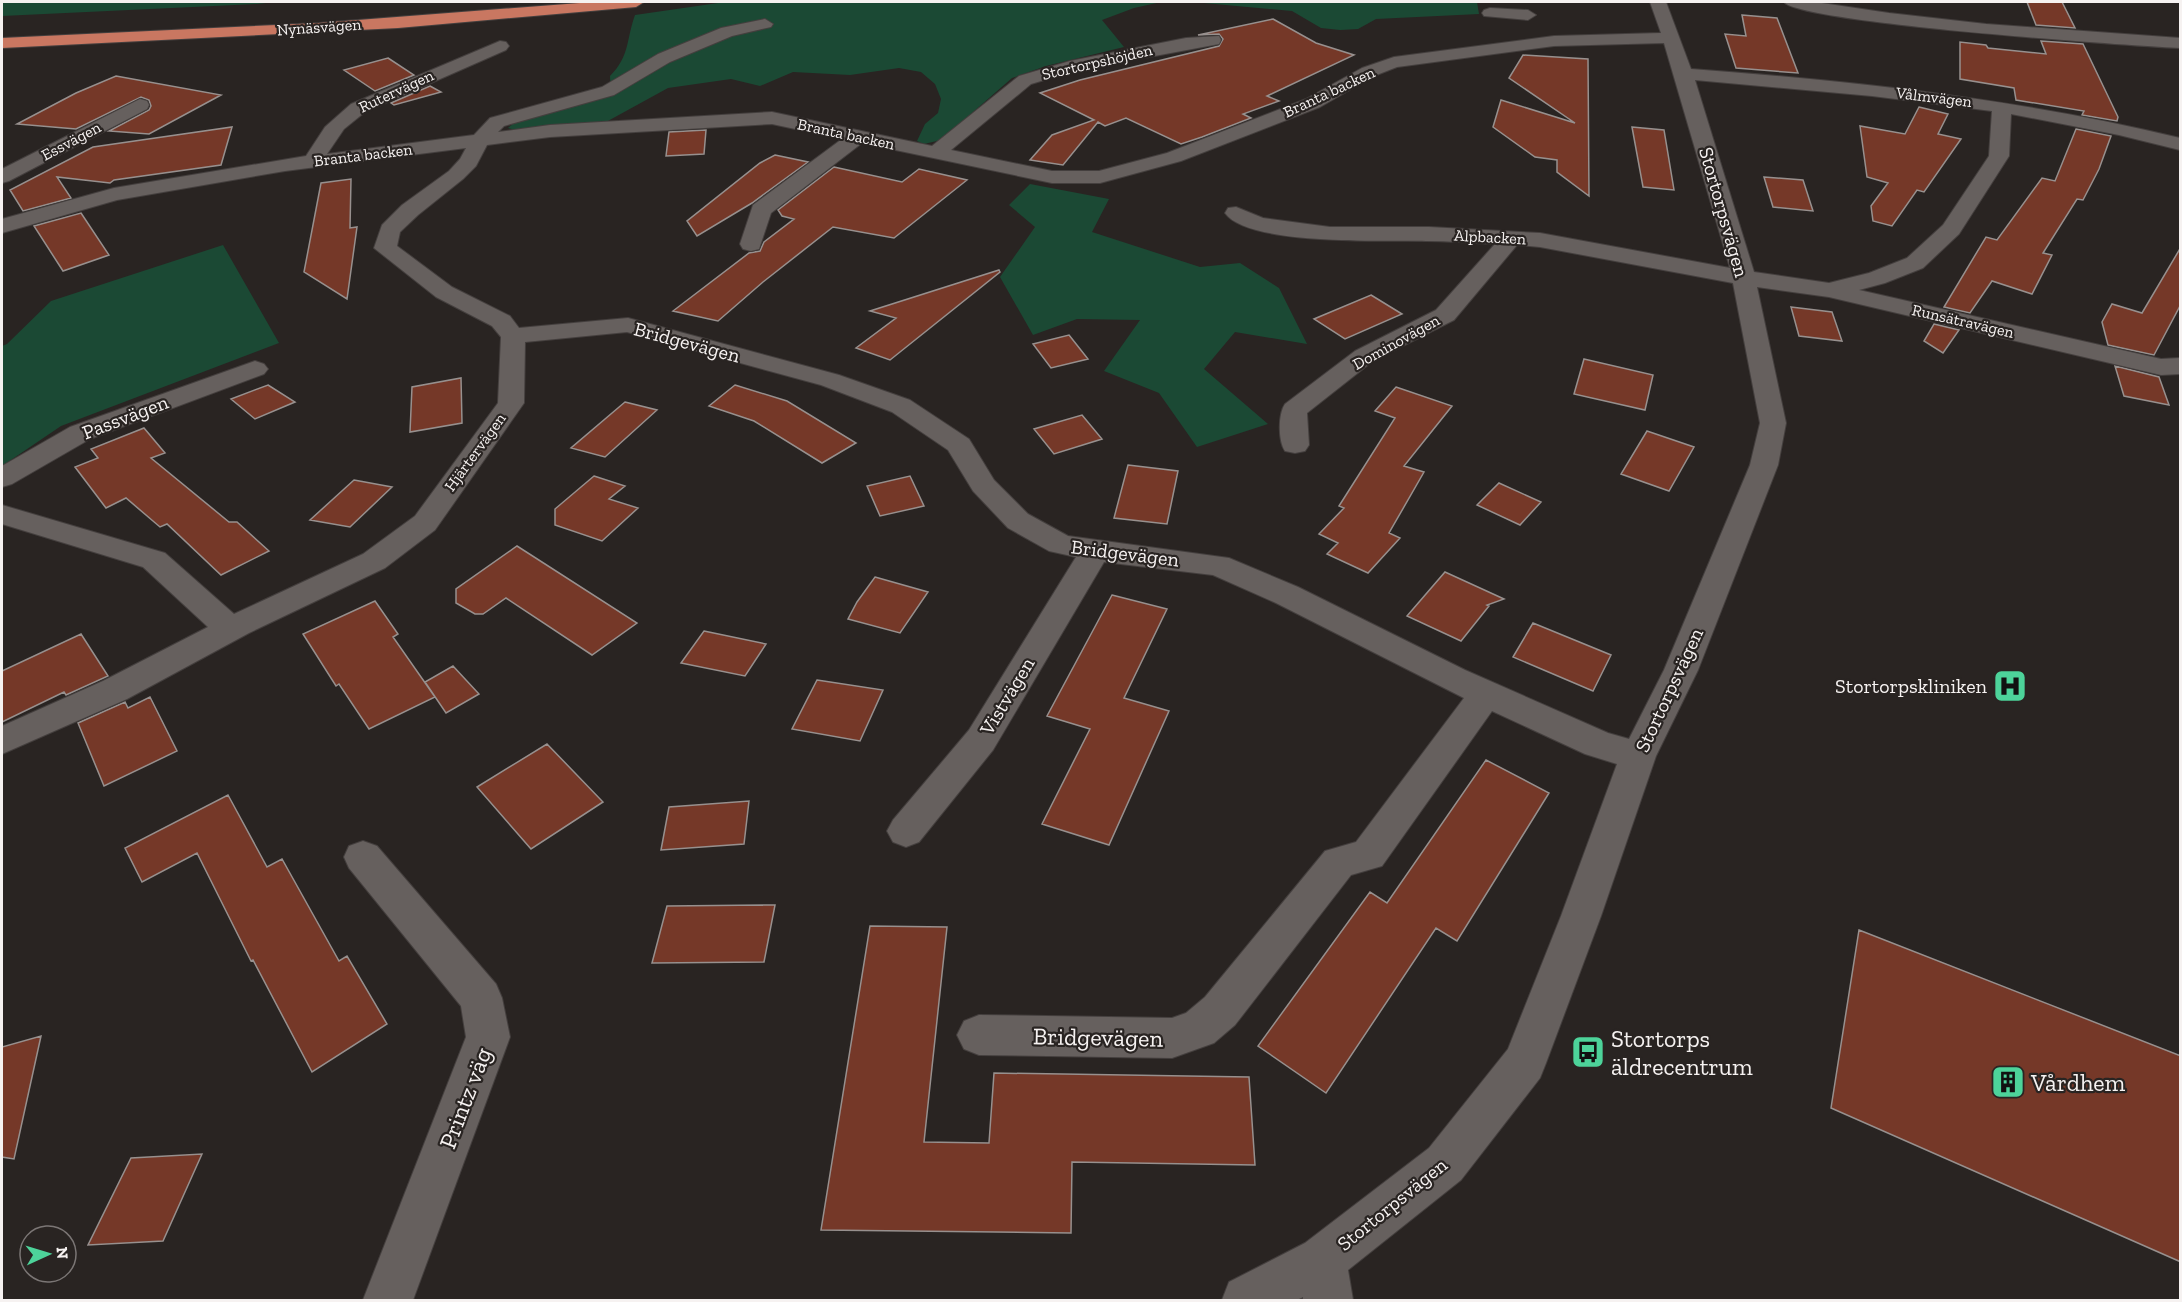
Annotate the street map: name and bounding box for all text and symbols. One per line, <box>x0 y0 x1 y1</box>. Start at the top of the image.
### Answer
street label: Nynäsvägen <box>276 15 363 39</box>
street label: Stortorpshöjden <box>1040 40 1155 84</box>
street label: Branta backen <box>1280 62 1379 122</box>
street label: Rutervägen <box>356 65 437 117</box>
street label: Vålmvägen <box>1894 83 1974 111</box>
street label: Branta backen <box>796 114 897 154</box>
street label: Essvägen <box>38 117 105 165</box>
street label: Branta backen <box>313 139 414 170</box>
street label: Stortorpsvägen <box>1694 144 1754 280</box>
street label: Alpbacken <box>1454 226 1527 248</box>
street label: Runsätravägen <box>1910 300 2017 342</box>
street label: Dominovägen <box>1349 310 1443 374</box>
street label: Bridgevägen <box>631 316 743 368</box>
street label: Passvägen <box>79 389 172 444</box>
street label: Hjärtervägen <box>440 409 510 495</box>
street label: Bridgevägen <box>1070 534 1181 572</box>
street label: Stortorpsvägen <box>1630 624 1708 756</box>
street label: Vistvägen <box>974 652 1040 740</box>
hospital icon: Stortorpskliniken <box>1992 668 2028 704</box>
place label: Stortorpskliniken <box>1835 674 1988 698</box>
street label: Bridgevägen <box>1033 1021 1164 1053</box>
place label: Stortorps äldrecentrum <box>1611 1024 1753 1081</box>
bus stop icon: Stortorps äldrecentrum <box>1570 1034 1606 1070</box>
street label: Printz väg <box>432 1043 498 1153</box>
building icon: Vårdhem <box>1990 1064 2026 1100</box>
place label: Vårdhem <box>2030 1068 2126 1097</box>
street label: Stortorpsvägen <box>1332 1152 1452 1256</box>
north arrow <box>18 1224 78 1284</box>
text: N <box>53 1246 72 1260</box>

